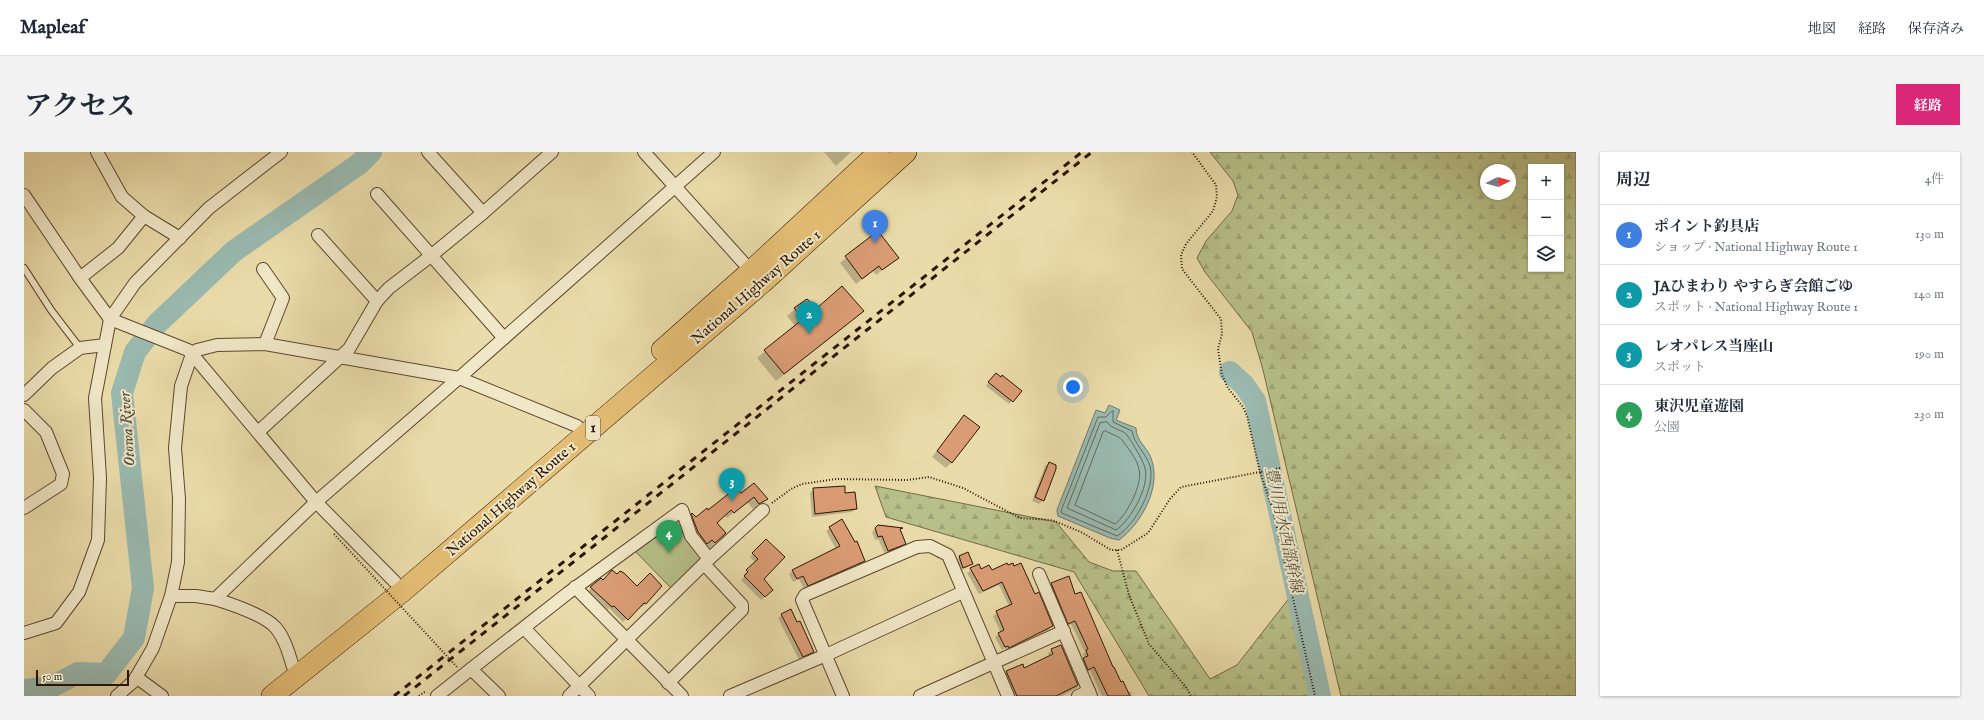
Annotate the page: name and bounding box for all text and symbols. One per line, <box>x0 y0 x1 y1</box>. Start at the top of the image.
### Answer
text: Mapleaf <box>20 16 85 40</box>
text: 地図 <box>1808 20 1836 38</box>
text: 経路 <box>1858 20 1886 38</box>
text: 保存済み <box>1908 20 1964 38</box>
button: 経路 <box>1896 84 1960 125</box>
text: アクセス <box>24 90 135 125</box>
north arrow <box>1480 164 1516 200</box>
map controls <box>1528 164 1564 272</box>
button: + <box>1528 164 1564 200</box>
text: 周辺 <box>1616 170 1650 191</box>
text: 4件 <box>1925 171 1944 188</box>
button: − <box>1528 200 1564 236</box>
pin: 1 <box>862 210 888 243</box>
text: ポイント釣具店 <box>1654 217 1759 236</box>
street label: National Highway Route 1 <box>687 225 825 349</box>
text: 1 <box>1627 226 1631 243</box>
text: 130 m <box>1915 226 1944 243</box>
button: layers <box>1528 236 1564 272</box>
text: ショップ · National Highway Route 1 <box>1654 239 1858 256</box>
text: JAひまわり やすらぎ会館ごゆ <box>1654 277 1853 296</box>
text: 2 <box>1626 286 1632 303</box>
text: 140 m <box>1914 286 1944 303</box>
text: スポット · National Highway Route 1 <box>1654 299 1858 316</box>
pin: 2 <box>796 301 822 334</box>
text: レオパレス当座山 <box>1654 337 1773 356</box>
text: 3 <box>1627 346 1631 363</box>
text: 190 m <box>1914 346 1944 363</box>
text: スポット <box>1654 359 1706 376</box>
your location <box>1063 377 1083 397</box>
water label: Otowa River <box>115 389 141 467</box>
text: 東沢児童遊園 <box>1654 397 1744 416</box>
text: 4 <box>1626 406 1632 423</box>
text: 230 m <box>1914 406 1944 423</box>
road number: 1 <box>586 416 600 440</box>
text: 公園 <box>1654 419 1680 436</box>
street label: National Highway Route 1 <box>442 437 580 561</box>
water label: 豊川用水西部幹線 <box>1260 465 1307 597</box>
pin: 3 <box>719 468 745 501</box>
pin: 4 <box>656 520 682 553</box>
scale bar <box>36 668 129 687</box>
text: 50 m <box>42 670 62 684</box>

